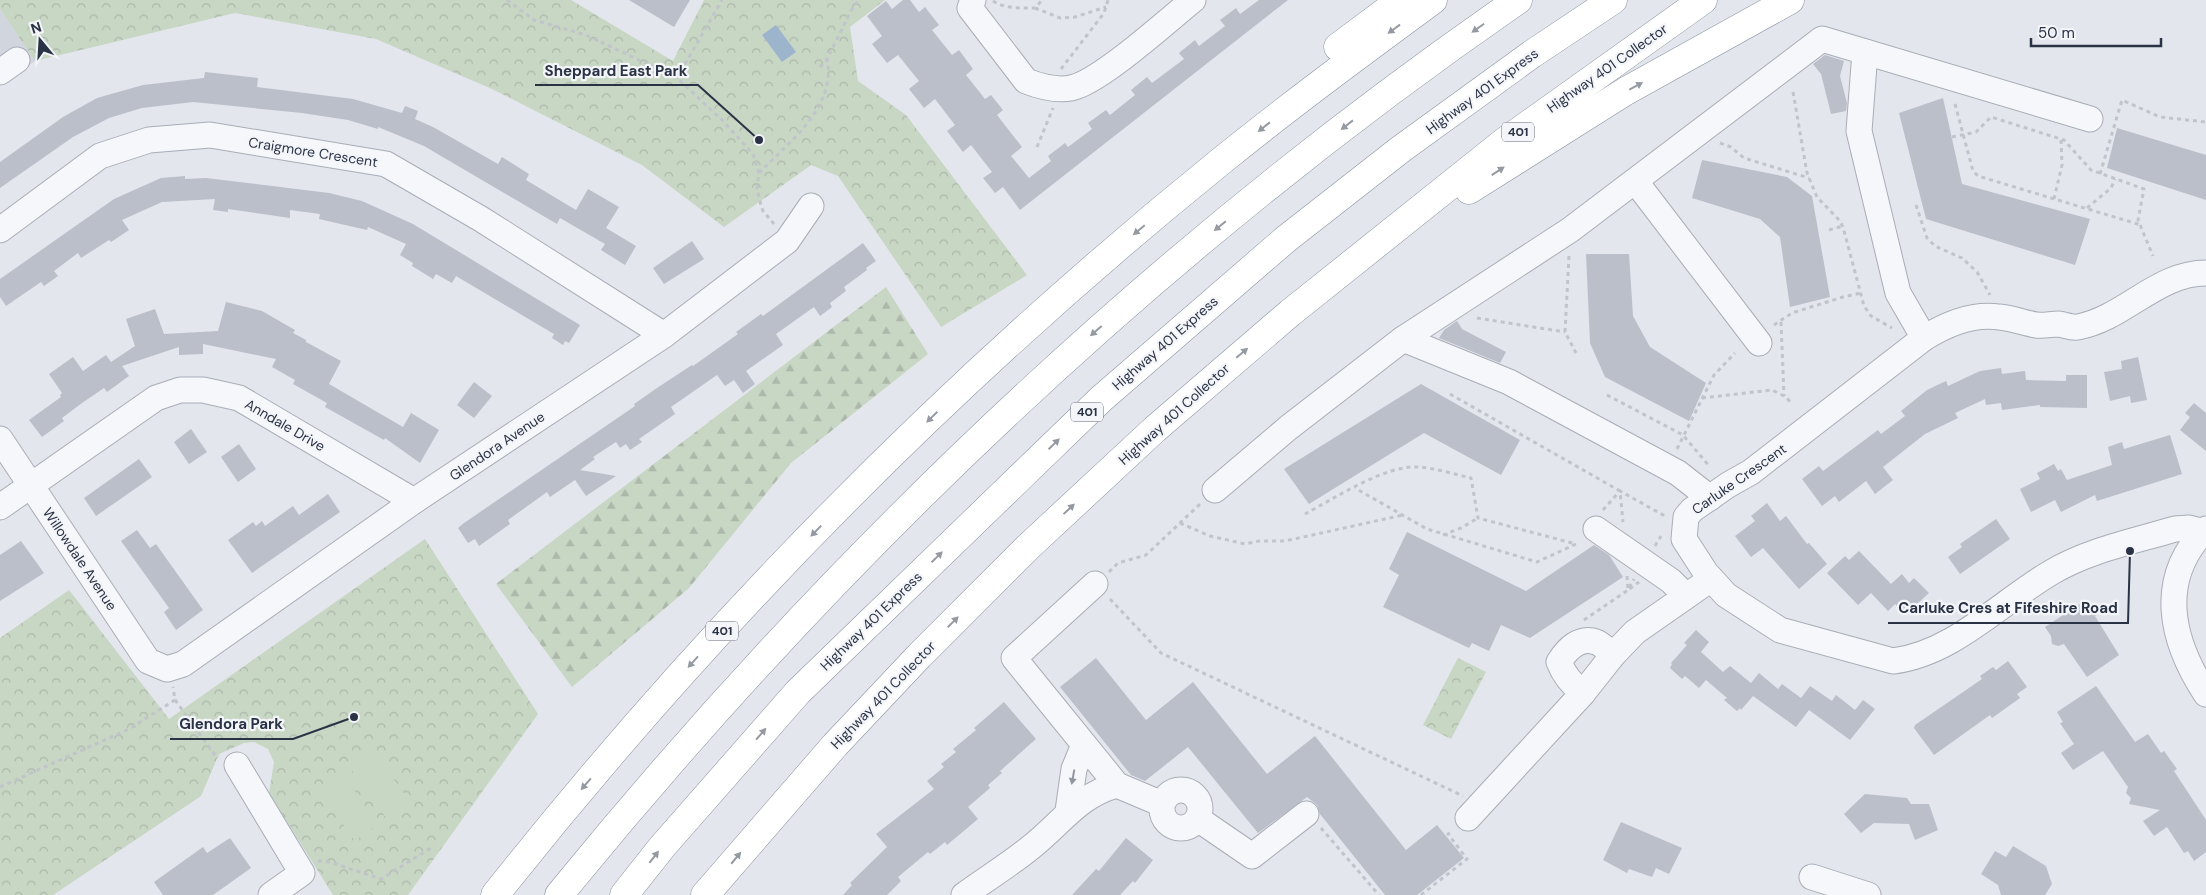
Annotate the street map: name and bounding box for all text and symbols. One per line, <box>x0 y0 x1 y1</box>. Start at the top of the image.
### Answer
north arrow <box>15 15 65 65</box>
scale bar <box>2031 15 2161 47</box>
text: N <box>28 17 44 38</box>
street label: Highway 401 Collector <box>1543 20 1671 116</box>
one-way arrow <box>1471 23 1485 33</box>
text: 50 m <box>2038 23 2075 43</box>
one-way arrow <box>1387 24 1401 34</box>
street label: Highway 401 Express <box>1423 45 1541 137</box>
callout: Sheppard East Park <box>535 55 698 85</box>
text: Sheppard East Park <box>545 61 688 81</box>
one-way arrow <box>1629 82 1643 90</box>
one-way arrow <box>1341 119 1354 130</box>
one-way arrow <box>1258 121 1271 132</box>
road number: 401 <box>1502 122 1534 142</box>
street label: Craigmore Crescent <box>247 133 379 171</box>
one-way arrow <box>1491 166 1504 176</box>
one-way arrow <box>1214 220 1227 231</box>
one-way arrow <box>1133 224 1145 236</box>
street label: Highway 401 Express <box>1108 292 1222 394</box>
one-way arrow <box>1091 325 1103 337</box>
one-way arrow <box>1235 348 1248 359</box>
street label: Highway 401 Collector <box>1115 359 1233 469</box>
street label: Anndale Drive <box>242 395 328 455</box>
road number: 401 <box>1071 402 1103 422</box>
street label: Glendora Avenue <box>446 408 548 484</box>
one-way arrow <box>926 411 938 423</box>
one-way arrow <box>1048 438 1060 450</box>
street label: Carluke Crescent <box>1688 440 1790 518</box>
one-way arrow <box>1063 503 1075 515</box>
street label: Willowdale Avenue <box>39 504 121 614</box>
one-way arrow <box>810 525 822 537</box>
one-way arrow <box>931 551 943 563</box>
street label: Highway 401 Express <box>816 568 926 674</box>
callout: Carluke Cres at Fifeshire Road <box>1888 593 2128 623</box>
text: Carluke Cres at Fifeshire Road <box>1898 598 2118 618</box>
one-way arrow <box>947 616 959 628</box>
road number: 401 <box>706 622 738 640</box>
street label: Highway 401 Collector <box>827 637 939 753</box>
one-way arrow <box>687 656 699 668</box>
callout: Glendora Park <box>170 709 293 739</box>
text: Glendora Park <box>179 714 283 734</box>
one-way arrow <box>755 729 767 741</box>
one-way arrow <box>1068 769 1076 785</box>
one-way arrow <box>580 778 591 791</box>
one-way arrow <box>649 851 660 864</box>
one-way arrow <box>731 851 742 864</box>

